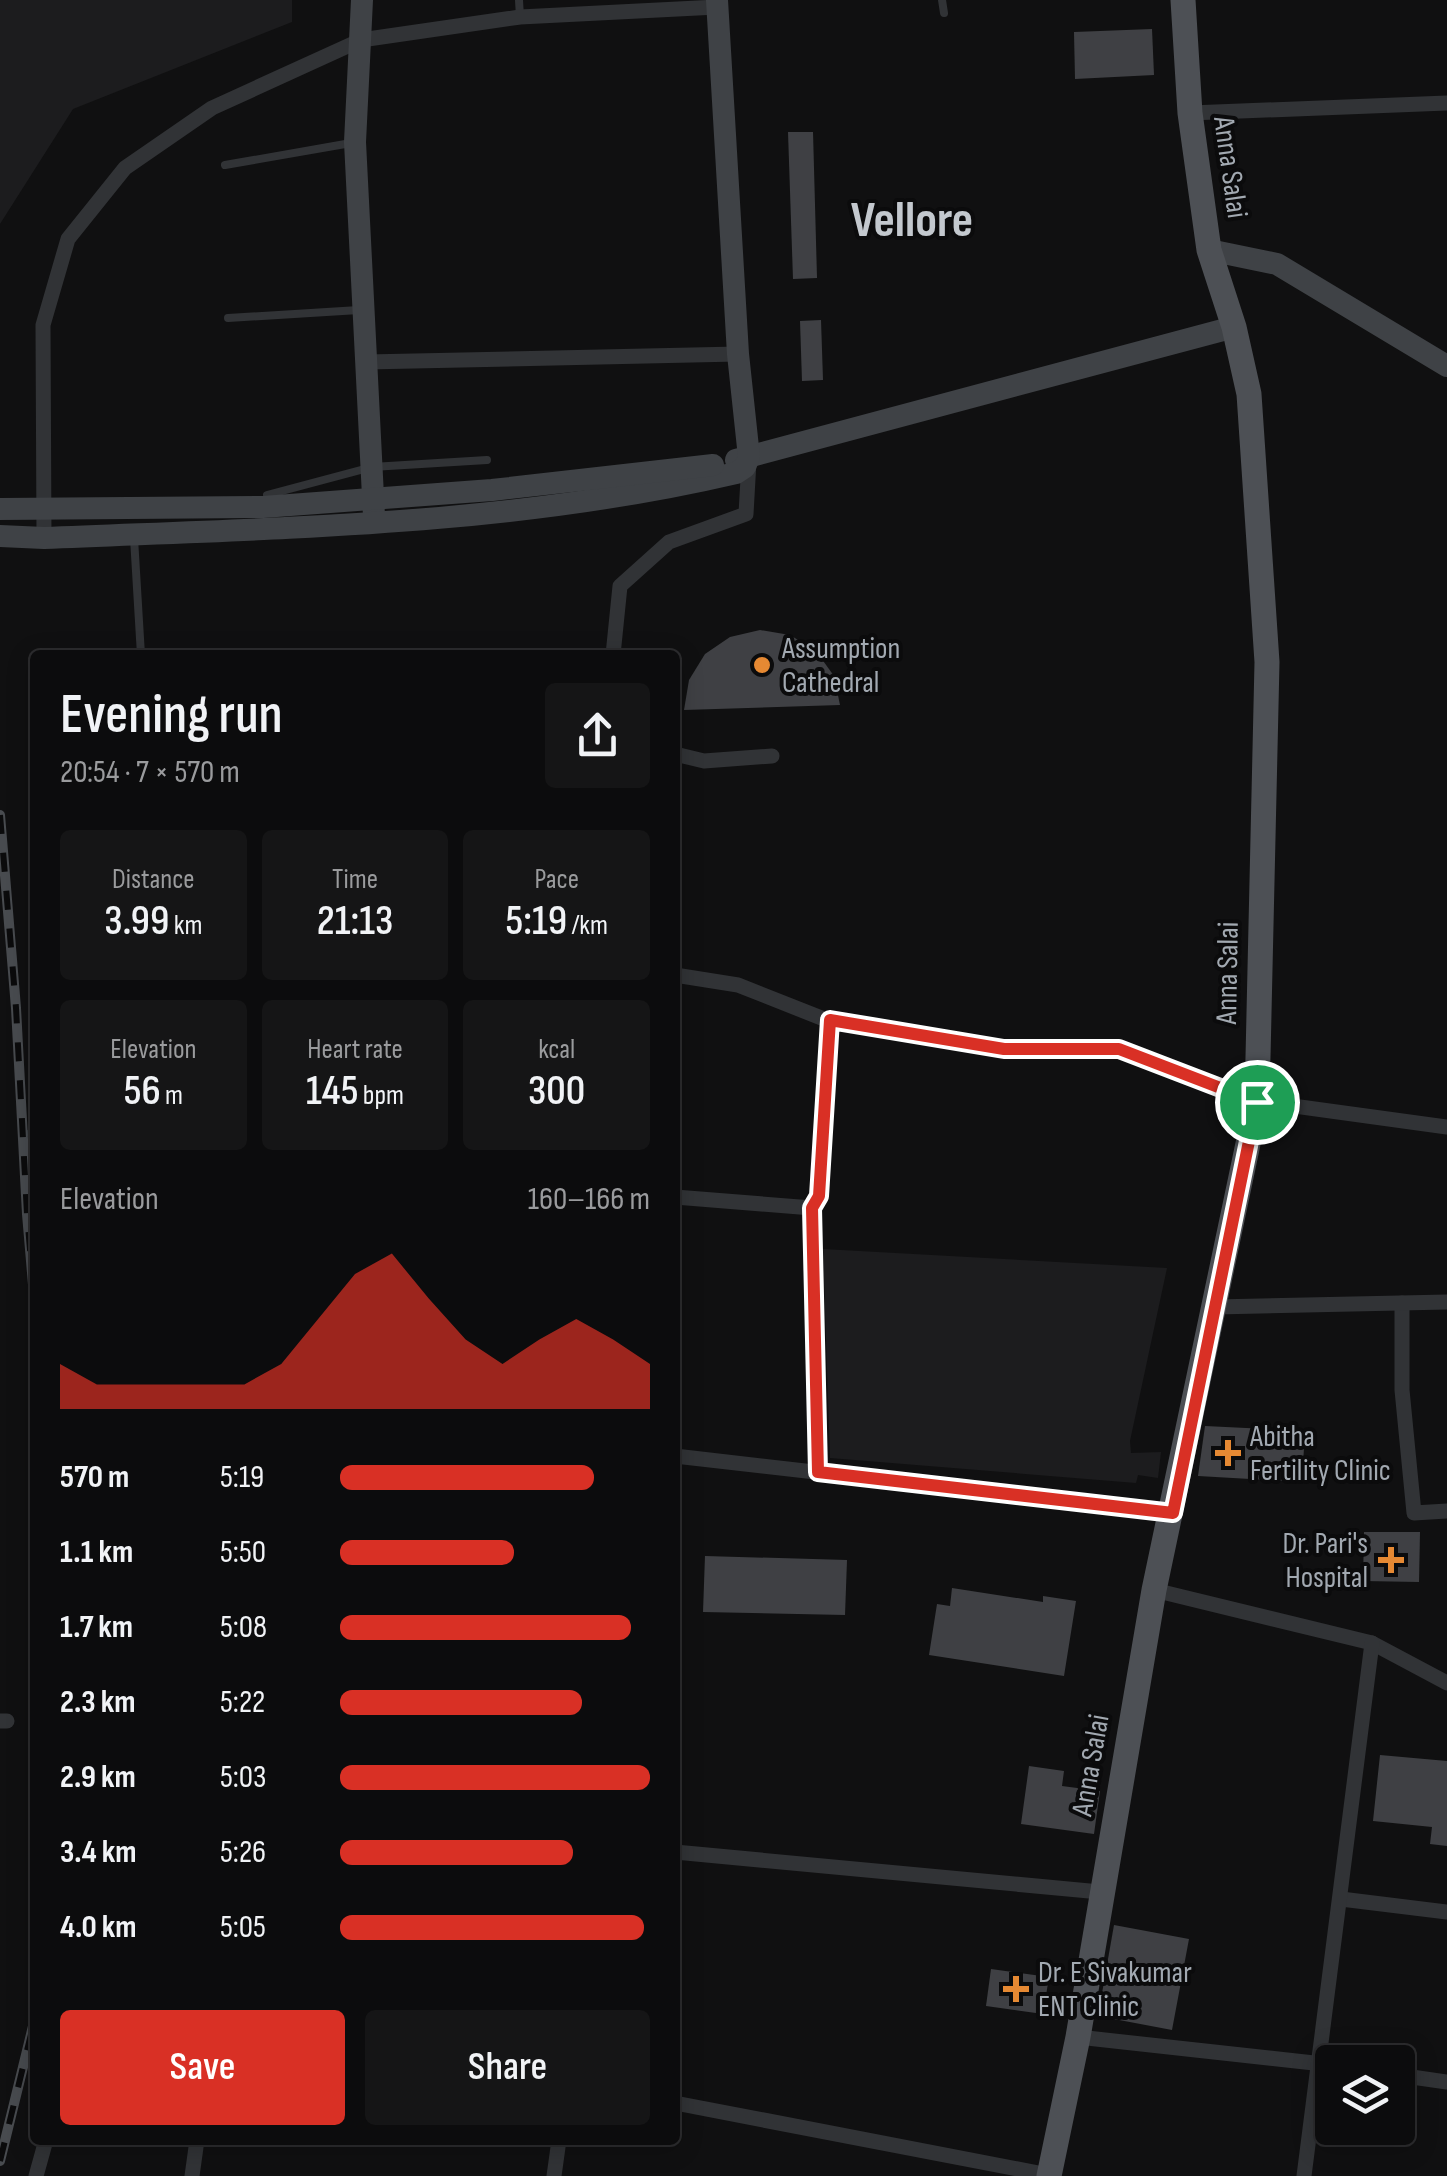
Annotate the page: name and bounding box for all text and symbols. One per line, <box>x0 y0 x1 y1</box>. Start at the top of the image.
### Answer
street label: Anna Salai <box>1205 113 1255 220</box>
district label: Vellore <box>851 191 973 251</box>
place label: Assumption Cathedral <box>781 631 900 701</box>
marker: Assumption Cathedral <box>751 654 773 676</box>
text: Evening run <box>60 682 283 749</box>
button: share <box>545 683 650 788</box>
text: 20:54 · 7 × 570 m <box>60 753 240 792</box>
text: Distance <box>112 863 195 896</box>
text: Time <box>332 863 378 896</box>
text: Pace <box>534 863 579 896</box>
text: 3.99 <box>104 896 169 947</box>
text: 21:13 <box>317 896 393 947</box>
text: 5:19 <box>505 896 567 947</box>
text: km <box>169 909 202 942</box>
text: /km <box>567 909 608 942</box>
street label: Anna Salai <box>1209 921 1247 1026</box>
text: Elevation <box>110 1033 197 1066</box>
text: Heart rate <box>307 1033 403 1066</box>
text: kcal <box>538 1033 575 1066</box>
pin <box>1215 1060 1300 1145</box>
text: 56 <box>124 1066 161 1117</box>
text: 145 <box>306 1066 358 1117</box>
text: 300 <box>528 1066 585 1117</box>
icon: arrive <box>1230 1075 1285 1130</box>
text: m <box>161 1079 183 1112</box>
text: bpm <box>358 1079 404 1112</box>
text: Elevation <box>60 1180 159 1219</box>
text: 160–166 m <box>528 1180 650 1219</box>
place label: Abitha Fertility Clinic <box>1249 1419 1391 1489</box>
marker: Abitha Fertility Clinic <box>1215 1440 1241 1466</box>
text: 570 m <box>60 1458 129 1497</box>
text: 5:19 <box>220 1458 264 1497</box>
place label: Dr. Pari's Hospital <box>1282 1526 1368 1596</box>
text: 1.1 km <box>60 1533 133 1572</box>
text: 5:50 <box>220 1533 266 1572</box>
marker: Dr. Pari's Hospital <box>1378 1547 1404 1573</box>
text: 1.7 km <box>60 1608 133 1647</box>
text: 5:08 <box>220 1608 267 1647</box>
text: 2.3 km <box>60 1683 135 1722</box>
text: 5:22 <box>220 1683 265 1722</box>
street label: Anna Salai <box>1064 1712 1118 1820</box>
text: 2.9 km <box>60 1758 136 1797</box>
text: 5:03 <box>220 1758 267 1797</box>
text: 3.4 km <box>60 1833 136 1872</box>
text: 5:26 <box>220 1833 266 1872</box>
text: 4.0 km <box>60 1908 136 1947</box>
text: 5:05 <box>220 1908 266 1947</box>
place label: Dr. E Sivakumar ENT Clinic <box>1038 1955 1192 2025</box>
marker: Dr. E Sivakumar ENT Clinic <box>1003 1976 1029 2002</box>
button: Save <box>60 2010 345 2125</box>
button: Share <box>365 2010 650 2125</box>
map controls <box>1315 2045 1415 2145</box>
button: layers <box>1315 2045 1415 2145</box>

